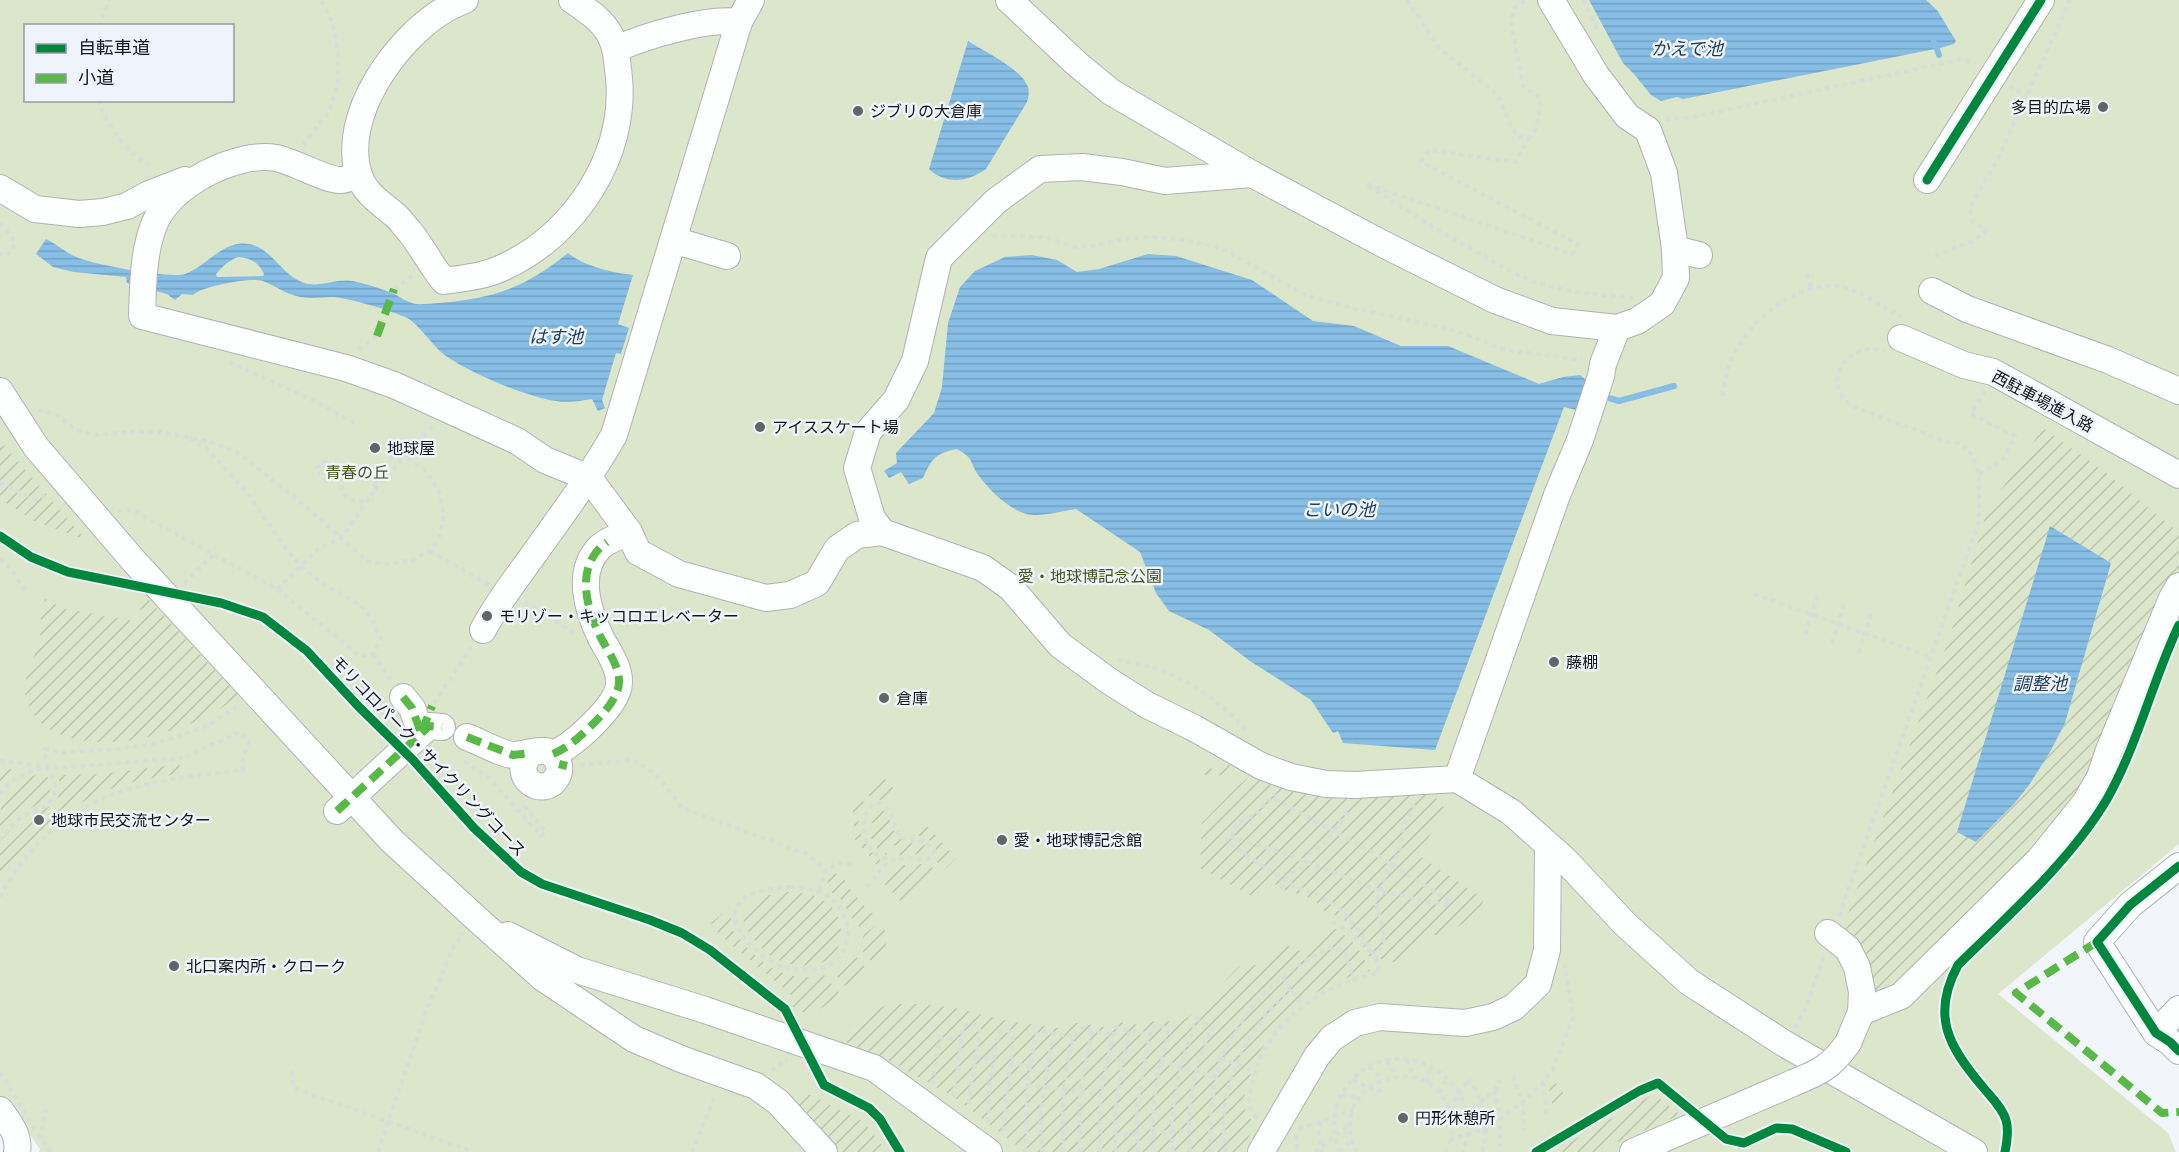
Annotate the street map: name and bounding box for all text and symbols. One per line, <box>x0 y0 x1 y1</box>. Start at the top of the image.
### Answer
legend <box>24 24 234 102</box>
text: 自転車道 <box>78 37 150 58</box>
water label: かえで池 <box>1651 38 1725 59</box>
text: 小道 <box>78 67 114 88</box>
place label: 多目的広場 <box>2011 98 2091 117</box>
marker: 多目的広場 <box>2096 100 2110 114</box>
place label: ジブリの大倉庫 <box>870 102 982 121</box>
marker: ジブリの大倉庫 <box>851 104 865 118</box>
water label: はす池 <box>529 326 585 347</box>
street label: 西駐車場進入路 <box>1989 367 2097 436</box>
place label: アイススケート場 <box>772 418 899 437</box>
marker: アイススケート場 <box>753 420 767 434</box>
place label: 地球屋 <box>387 439 435 458</box>
marker: 地球屋 <box>368 441 382 455</box>
park label: 青春の丘 <box>325 463 389 482</box>
water label: こいの池 <box>1303 499 1377 520</box>
park label: 愛・地球博記念公園 <box>1018 567 1162 586</box>
place label: モリゾー・キッコロエレベーター <box>499 607 739 626</box>
marker: モリゾー・キッコロエレベーター <box>480 609 494 623</box>
street label: モリコロパーク・サイクリングコース <box>328 652 529 860</box>
place label: 藤棚 <box>1566 653 1598 672</box>
marker: 藤棚 <box>1547 655 1561 669</box>
water label: 調整池 <box>2013 673 2069 694</box>
place label: 倉庫 <box>896 689 928 708</box>
marker: 倉庫 <box>877 691 891 705</box>
place label: 地球市民交流センター <box>51 811 211 830</box>
marker: 地球市民交流センター <box>32 813 46 827</box>
place label: 愛・地球博記念館 <box>1014 831 1142 850</box>
marker: 愛・地球博記念館 <box>995 833 1009 847</box>
place label: 北口案内所・クローク <box>186 957 346 976</box>
marker: 北口案内所・クローク <box>167 959 181 973</box>
place label: 円形休憩所 <box>1415 1109 1495 1128</box>
marker: 円形休憩所 <box>1396 1111 1410 1125</box>

